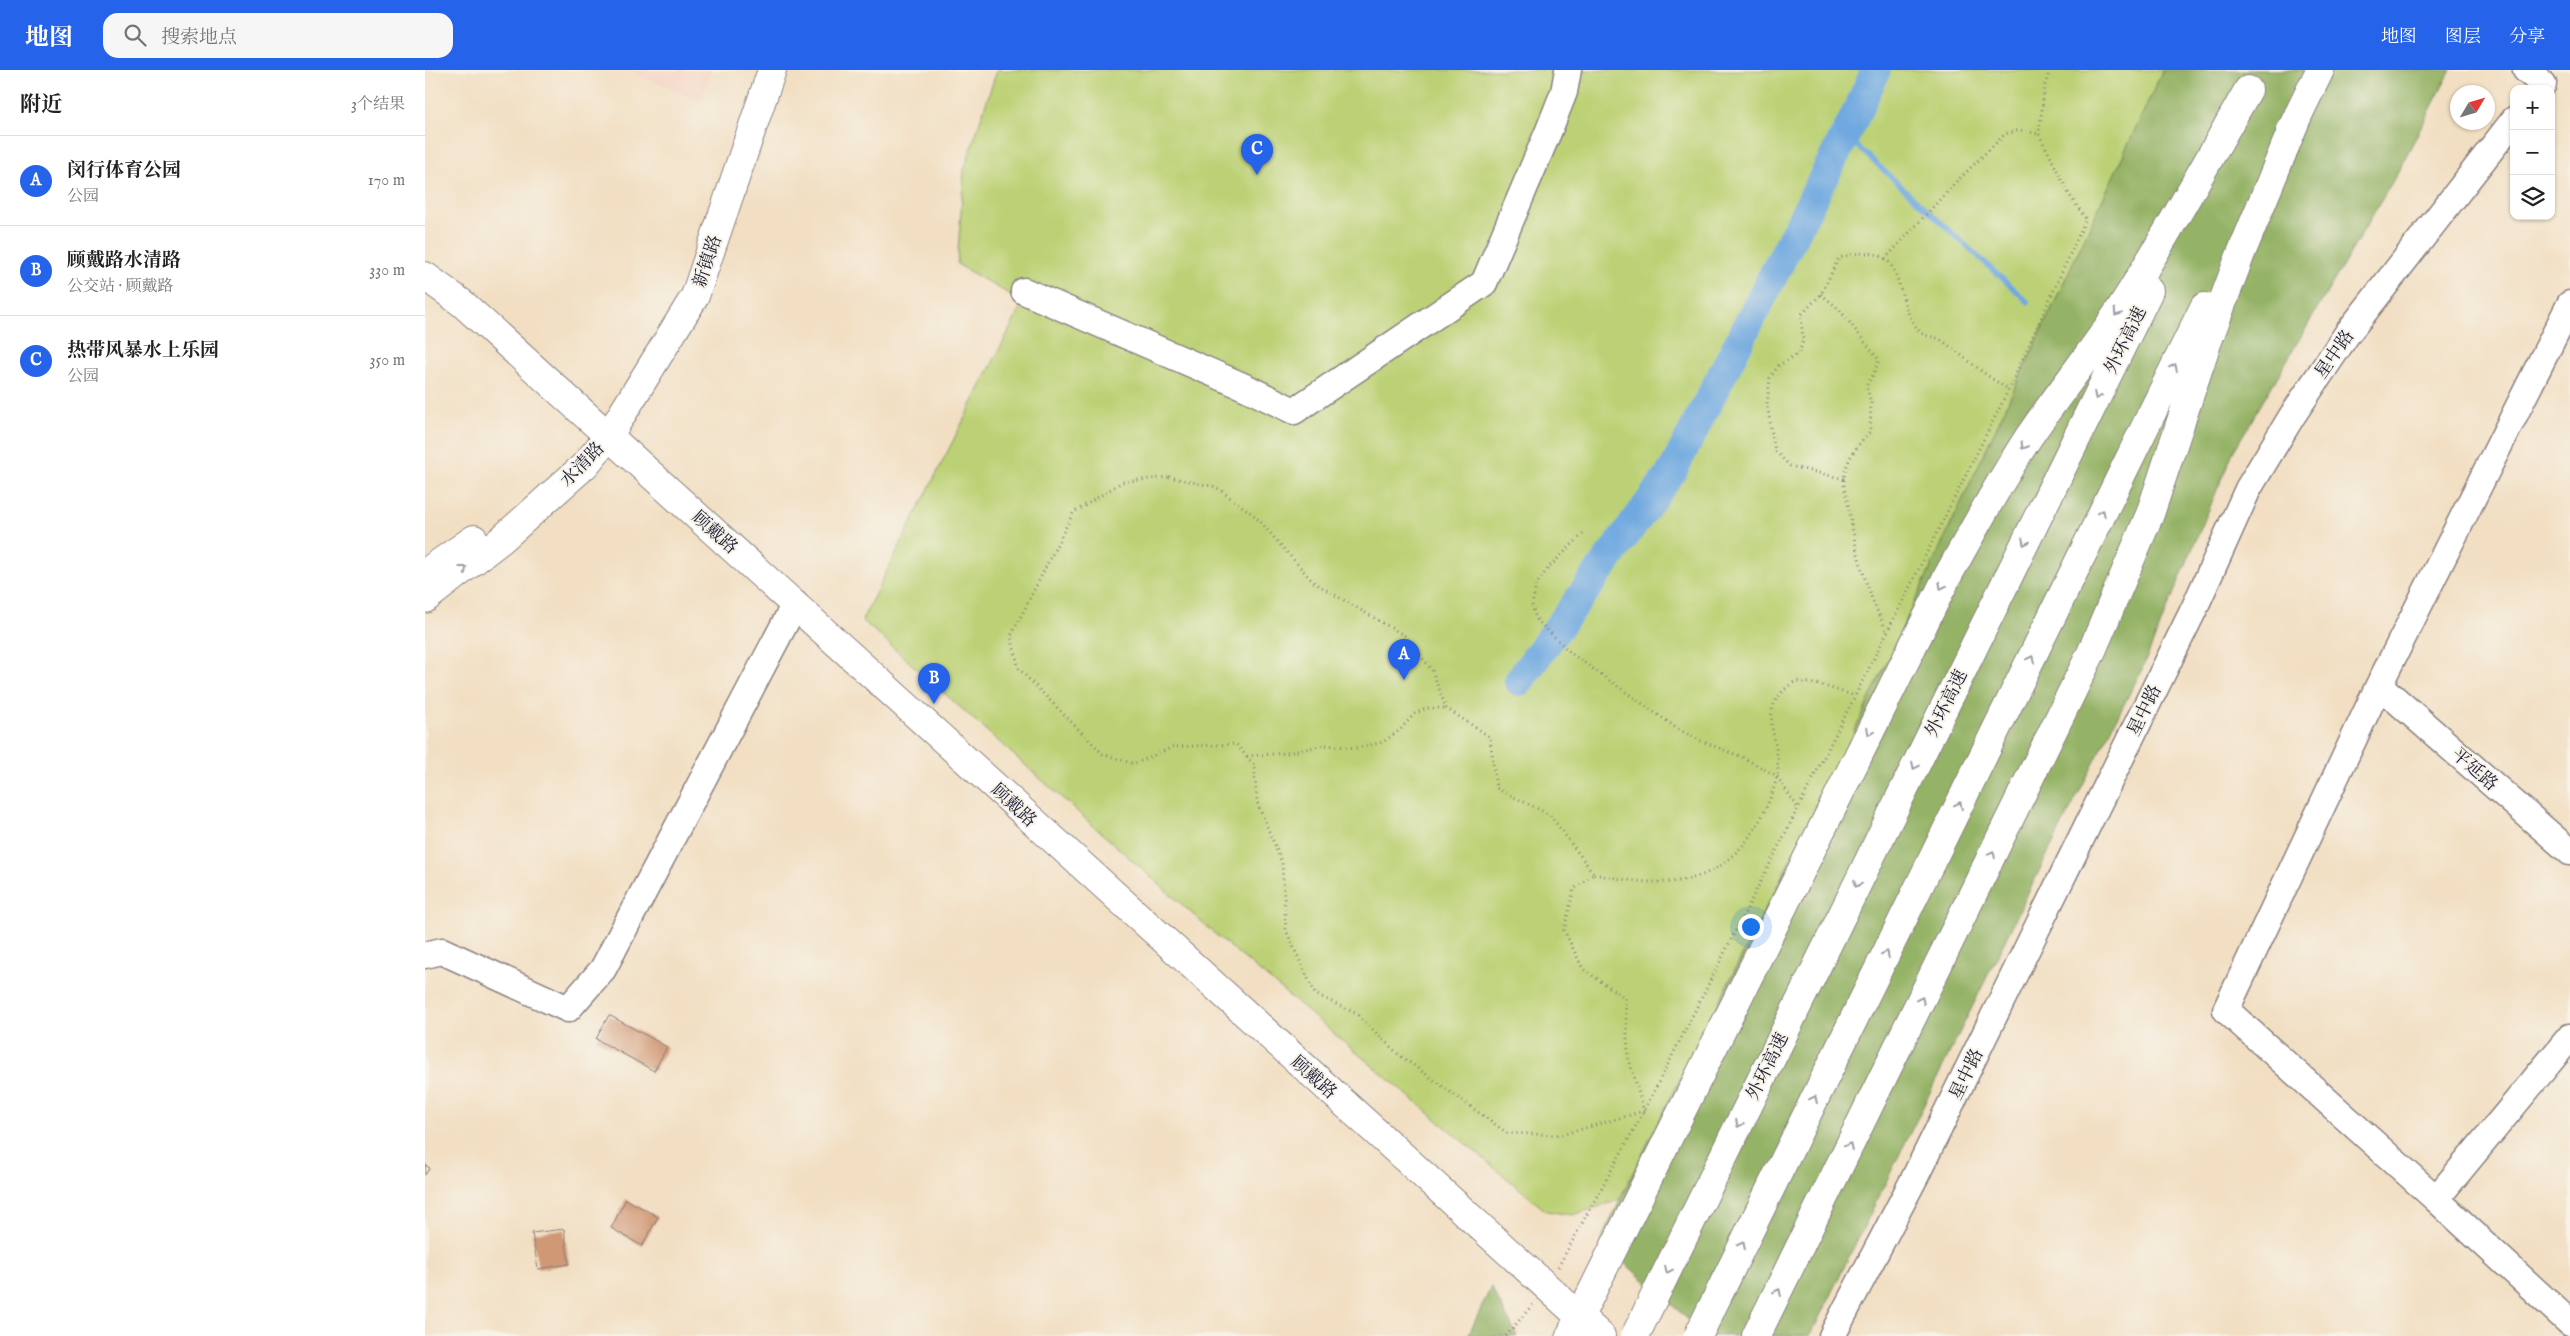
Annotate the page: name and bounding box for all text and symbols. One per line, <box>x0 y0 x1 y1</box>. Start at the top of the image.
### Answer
search box <box>103 13 453 58</box>
icon: search <box>121 21 149 49</box>
text: 地图 <box>25 23 73 54</box>
text: 搜索地点 <box>161 26 237 50</box>
text: 地图 <box>2381 26 2417 49</box>
text: 图层 <box>2445 26 2481 49</box>
text: 分享 <box>2509 26 2545 49</box>
north arrow <box>2450 85 2495 130</box>
map controls <box>2510 85 2555 220</box>
button: + <box>2510 85 2555 130</box>
text: 附近 <box>20 92 62 119</box>
text: 3个结果 <box>351 95 405 115</box>
button: − <box>2510 130 2555 175</box>
pin: C <box>1241 134 1273 175</box>
text: 闵行体育公园 <box>67 159 181 183</box>
text: A <box>31 171 41 191</box>
text: 170 m <box>368 171 405 191</box>
button: layers <box>2510 175 2555 220</box>
text: 公园 <box>67 187 99 207</box>
street label: 新镇路 <box>689 232 728 291</box>
text: 顾戴路水清路 <box>67 249 181 273</box>
text: B <box>31 261 41 281</box>
text: 330 m <box>369 261 405 281</box>
text: 公交站 · 顾戴路 <box>67 277 174 297</box>
street label: 外环高速 <box>2100 303 2152 378</box>
one-way arrow <box>2114 307 2123 316</box>
street label: 星中路 <box>2310 326 2360 384</box>
text: 热带风暴水上乐园 <box>67 339 219 363</box>
text: C <box>30 351 42 371</box>
text: 350 m <box>370 351 405 371</box>
one-way arrow <box>2168 364 2178 373</box>
text: 公园 <box>67 367 99 387</box>
one-way arrow <box>2093 391 2103 400</box>
street label: 水清路 <box>556 438 610 492</box>
one-way arrow <box>2020 440 2030 449</box>
street label: 顾戴路 <box>686 507 742 560</box>
one-way arrow <box>2096 509 2107 518</box>
one-way arrow <box>2021 537 2031 546</box>
one-way arrow <box>458 566 467 575</box>
one-way arrow <box>1938 581 1948 590</box>
pin: A <box>1388 639 1420 680</box>
one-way arrow <box>2025 655 2035 664</box>
pin: B <box>918 663 950 704</box>
street label: 外环高速 <box>1921 666 1973 741</box>
street label: 星中路 <box>2123 681 2168 740</box>
one-way arrow <box>1866 727 1877 736</box>
street label: 平延路 <box>2446 744 2502 797</box>
one-way arrow <box>1911 761 1921 770</box>
street label: 顾戴路 <box>985 779 1041 833</box>
one-way arrow <box>1953 801 1963 810</box>
one-way arrow <box>1986 851 1996 860</box>
one-way arrow <box>1853 878 1863 887</box>
your location <box>1738 914 1764 940</box>
one-way arrow <box>1880 950 1890 959</box>
one-way arrow <box>1914 996 1925 1005</box>
street label: 外环高速 <box>1742 1029 1794 1104</box>
street label: 星中路 <box>1945 1045 1990 1104</box>
street label: 顾戴路 <box>1285 1052 1341 1105</box>
one-way arrow <box>1808 1095 1818 1104</box>
one-way arrow <box>1735 1119 1745 1128</box>
one-way arrow <box>1843 1142 1853 1151</box>
one-way arrow <box>1736 1241 1746 1250</box>
one-way arrow <box>1664 1264 1674 1273</box>
one-way arrow <box>1771 1288 1782 1297</box>

